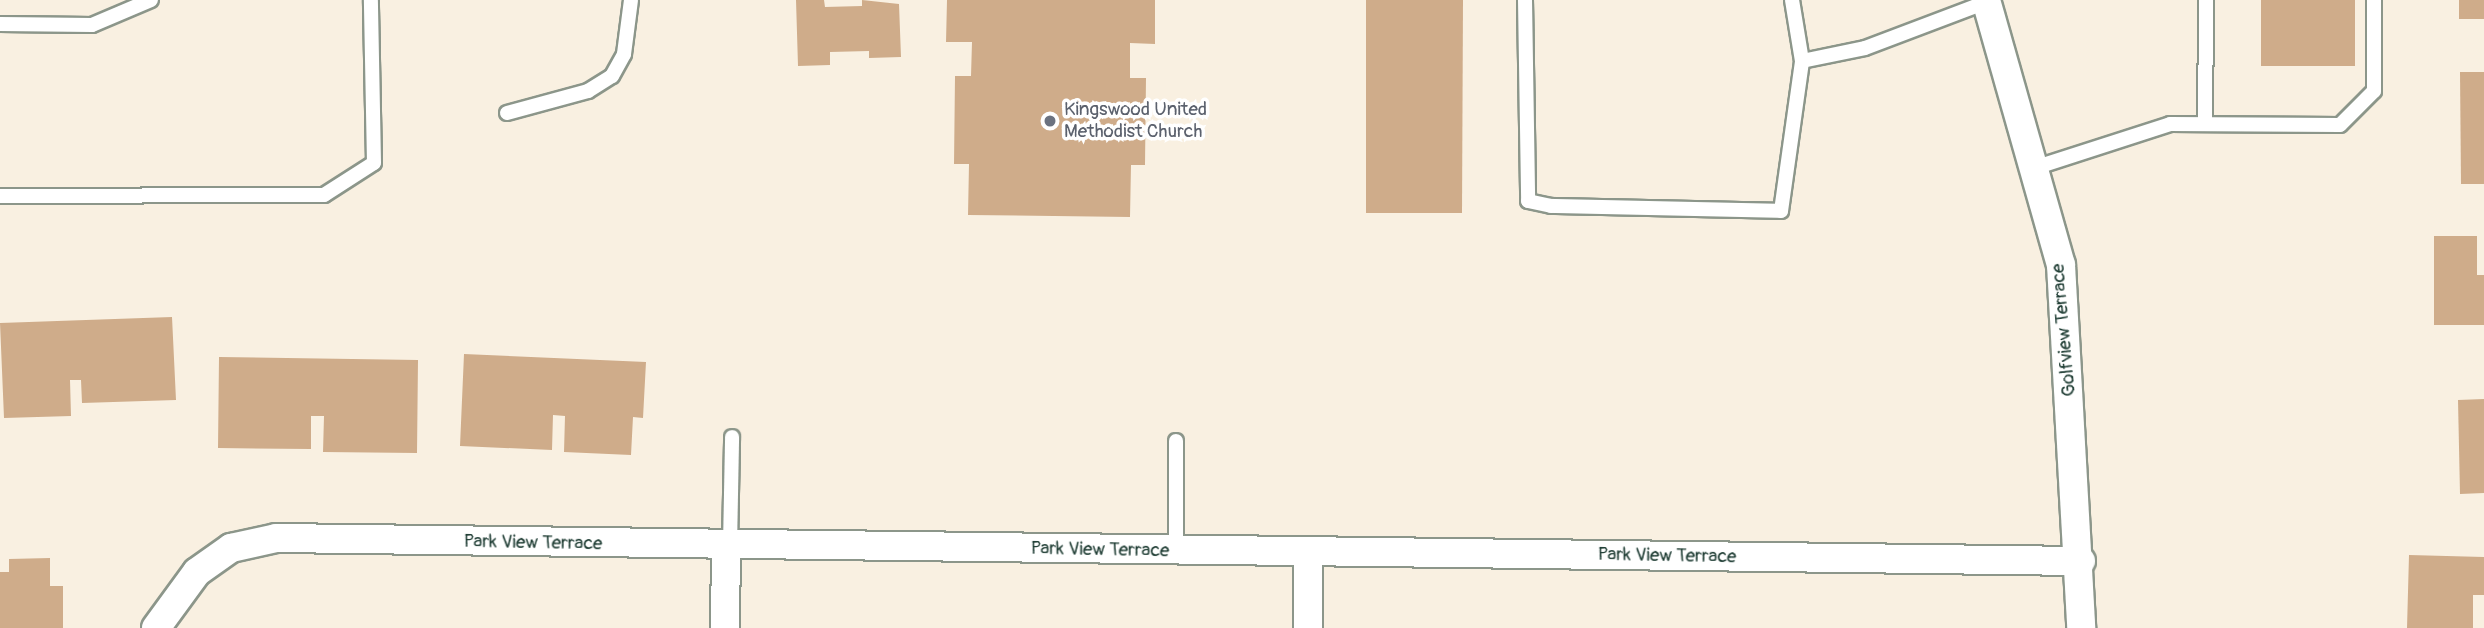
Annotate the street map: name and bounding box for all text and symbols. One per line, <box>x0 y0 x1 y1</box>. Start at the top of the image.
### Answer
place label: Kingswood United Methodist Church <box>1064 99 1207 143</box>
marker: Kingswood United Methodist Church <box>1042 113 1058 129</box>
street label: Golfview Terrace <box>2047 263 2081 397</box>
street label: Park View Terrace <box>463 530 603 556</box>
street label: Park View Terrace <box>1030 537 1170 563</box>
street label: Park View Terrace <box>1597 543 1737 569</box>

